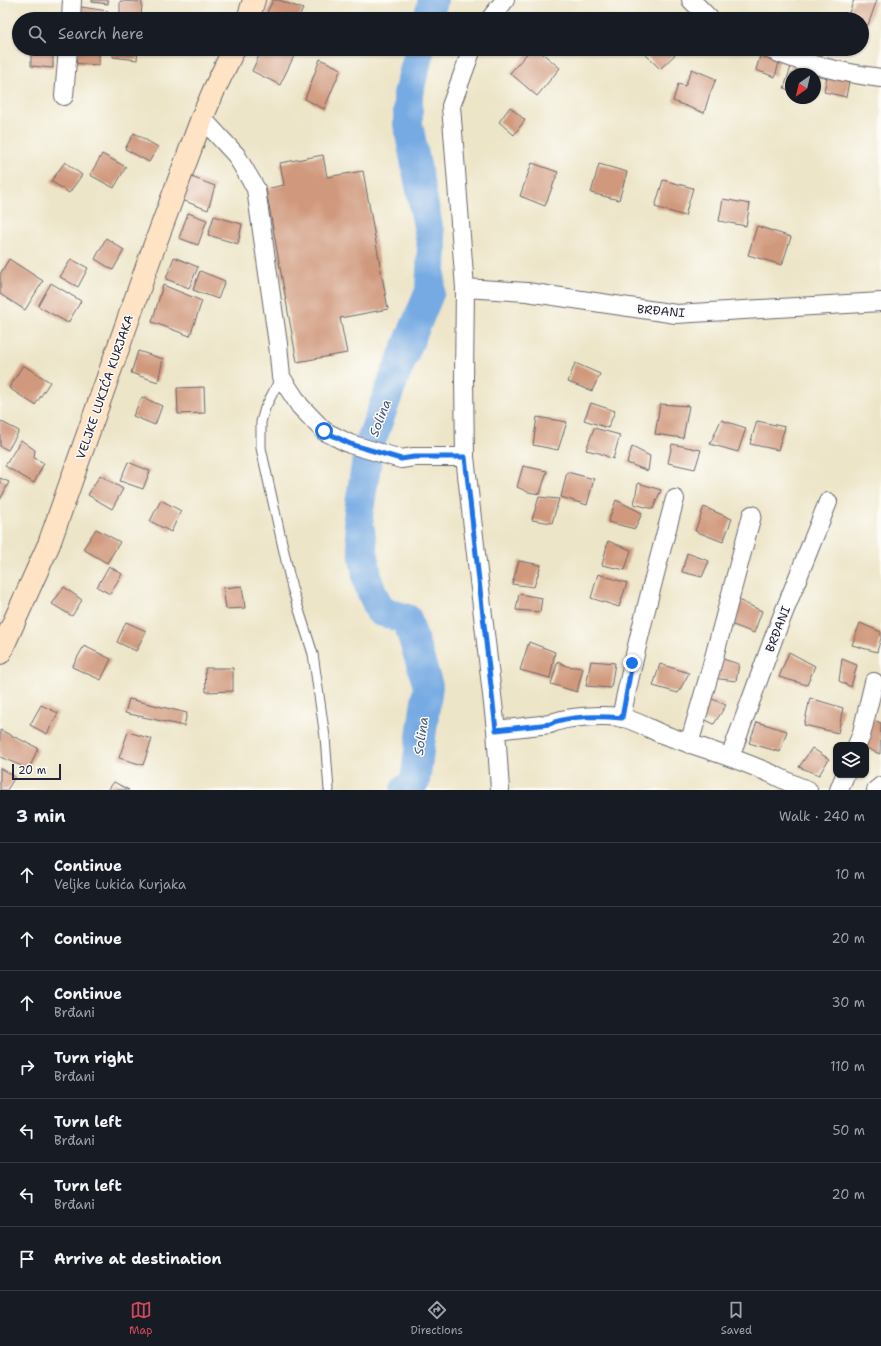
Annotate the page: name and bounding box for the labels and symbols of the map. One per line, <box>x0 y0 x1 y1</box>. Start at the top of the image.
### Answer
north arrow <box>785 68 821 104</box>
street label: BRĐANI <box>636 301 686 321</box>
street label: VELJKE LUKIĆA KURJAKA <box>73 312 137 461</box>
water label: Solina <box>365 397 395 439</box>
route start <box>315 422 333 440</box>
street label: BRĐANI <box>762 603 794 654</box>
route end <box>623 654 641 672</box>
water label: Solina <box>410 716 432 756</box>
scale bar <box>12 762 61 781</box>

